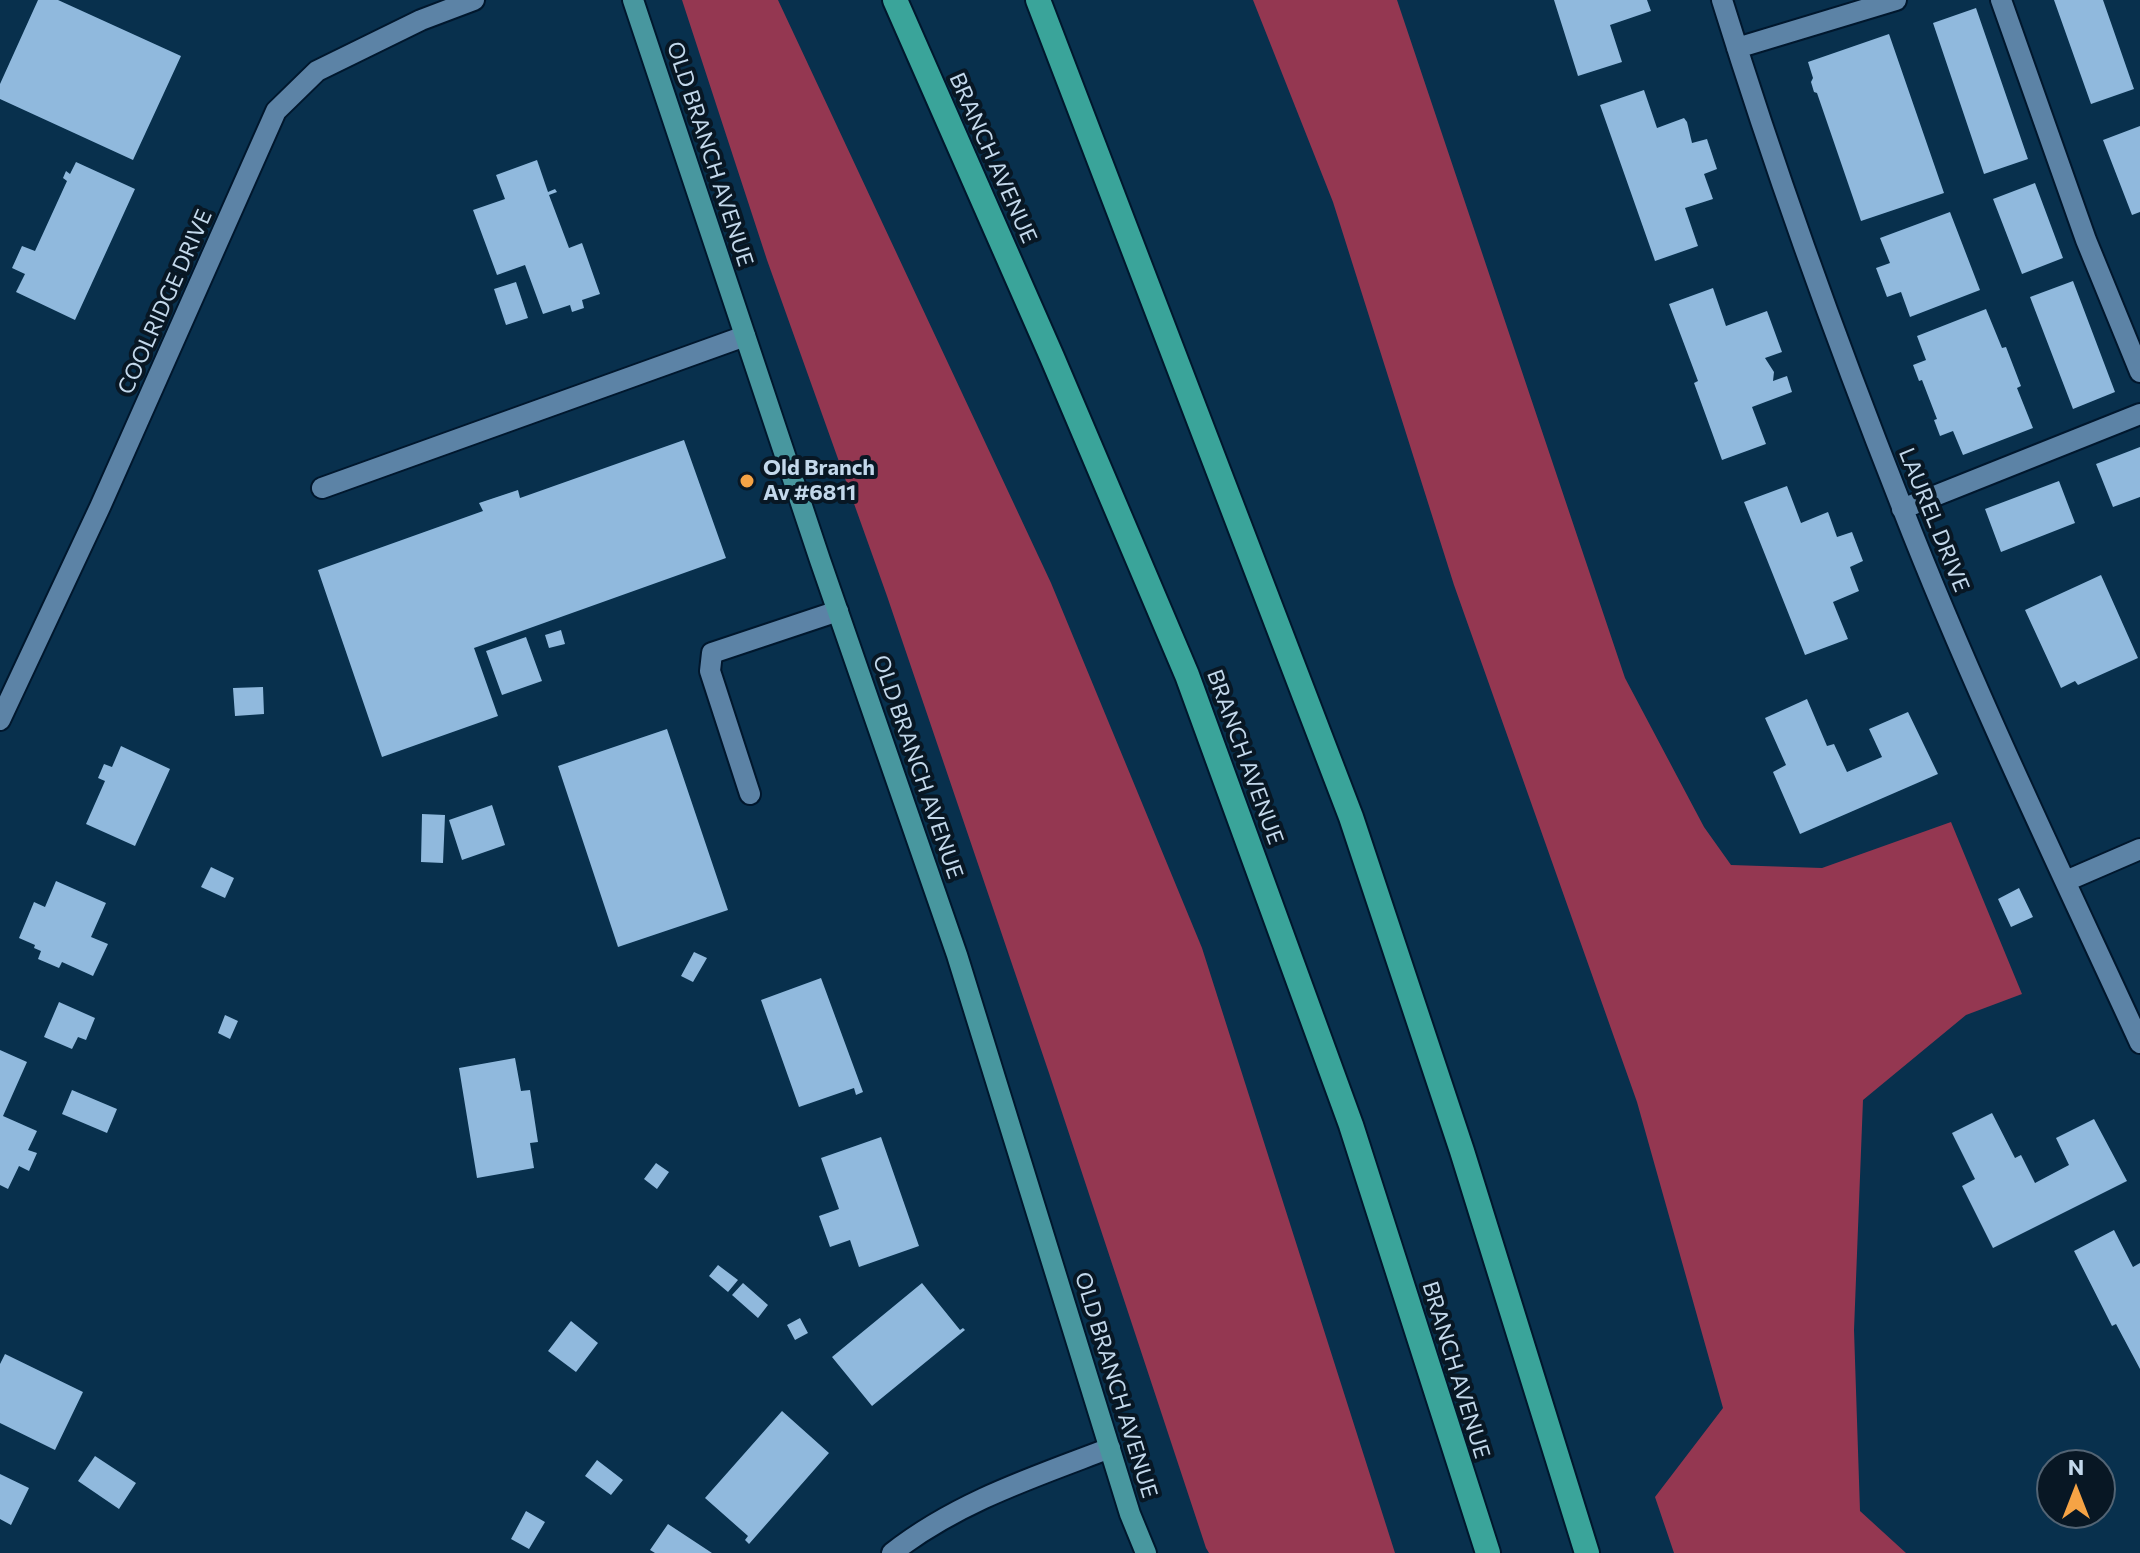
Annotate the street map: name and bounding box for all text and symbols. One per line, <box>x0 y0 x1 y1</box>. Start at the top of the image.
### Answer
street label: OLD BRANCH AVENUE <box>661 38 759 270</box>
street label: BRANCH AVENUE <box>944 69 1042 247</box>
street label: COOLRIDGE DRIVE <box>112 206 218 398</box>
street label: LAUREL DRIVE <box>1893 444 1975 596</box>
place label: Old Branch Av #6811 <box>763 455 875 506</box>
marker: Old Branch Av #6811 <box>738 472 756 490</box>
street label: OLD BRANCH AVENUE <box>867 652 969 882</box>
street label: BRANCH AVENUE <box>1201 666 1289 848</box>
street label: OLD BRANCH AVENUE <box>1069 1269 1163 1501</box>
street label: BRANCH AVENUE <box>1416 1278 1496 1462</box>
north arrow <box>2036 1449 2116 1529</box>
text: N <box>2068 1453 2084 1480</box>

